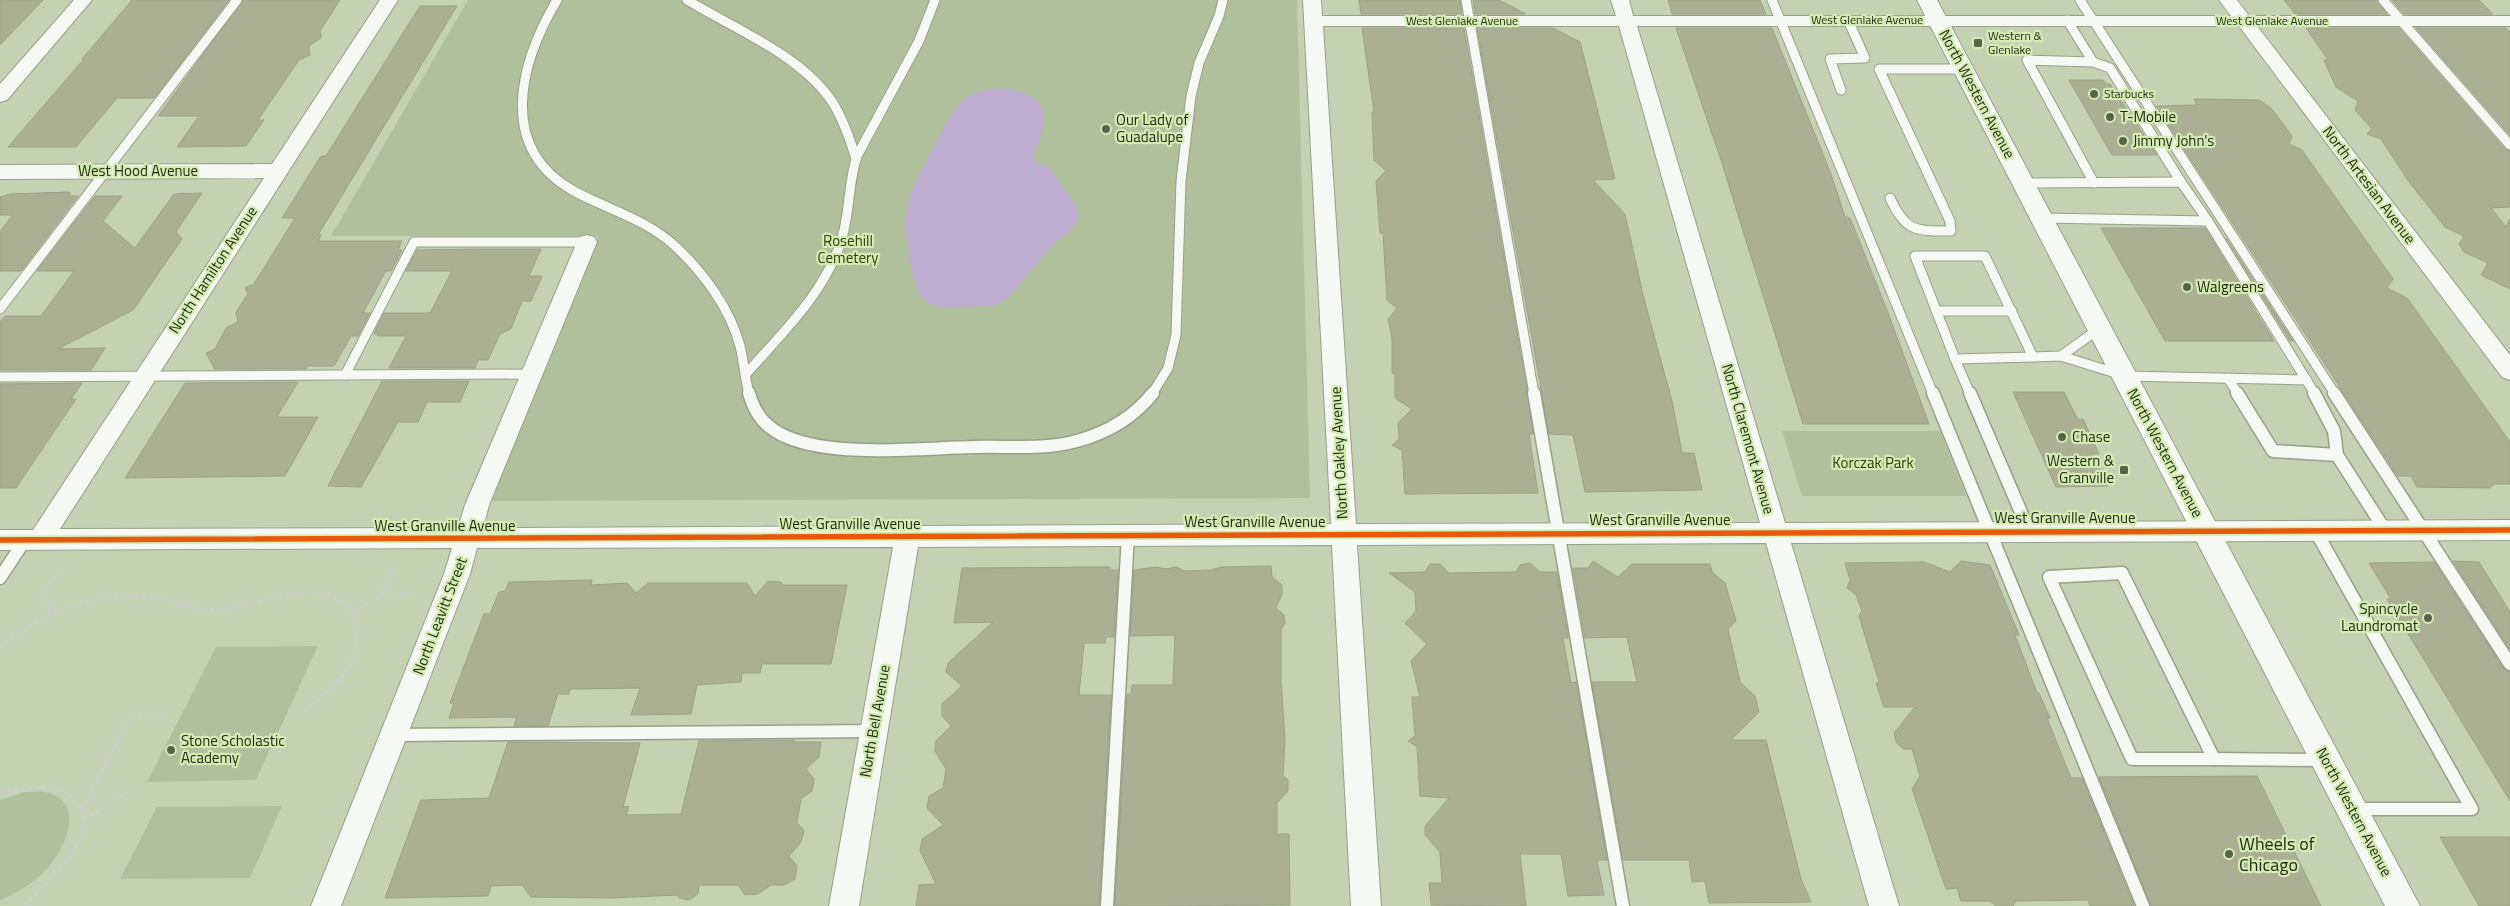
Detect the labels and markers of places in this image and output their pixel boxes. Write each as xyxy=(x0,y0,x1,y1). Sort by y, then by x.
place label: Western & Glenlake xyxy=(1988,26,2043,59)
marker: Western & Glenlake xyxy=(1972,37,1984,49)
place label: Starbucks xyxy=(2104,84,2154,103)
marker: Starbucks xyxy=(2088,88,2100,100)
place label: T-Mobile xyxy=(2120,105,2176,128)
place label: Our Lady of Guadalupe xyxy=(1116,108,1188,148)
marker: T-Mobile xyxy=(2104,111,2116,123)
marker: Our Lady of Guadalupe xyxy=(1100,123,1112,135)
place label: Jimmy John's xyxy=(2133,129,2214,152)
marker: Jimmy John's xyxy=(2117,135,2129,147)
place label: Walgreens xyxy=(2197,275,2264,298)
marker: Walgreens xyxy=(2181,281,2193,293)
place label: Chase xyxy=(2072,425,2110,448)
marker: Chase xyxy=(2056,431,2068,443)
place label: Western & Granville xyxy=(2047,449,2115,489)
marker: Western & Granville xyxy=(2118,464,2130,476)
place label: Spincycle Laundromat xyxy=(2341,597,2419,637)
marker: Spincycle Laundromat xyxy=(2422,612,2434,624)
place label: Stone Scholastic Academy xyxy=(181,729,285,769)
marker: Stone Scholastic Academy xyxy=(165,744,177,756)
place label: Wheels of Chicago xyxy=(2239,830,2315,878)
marker: Wheels of Chicago xyxy=(2223,848,2235,860)

